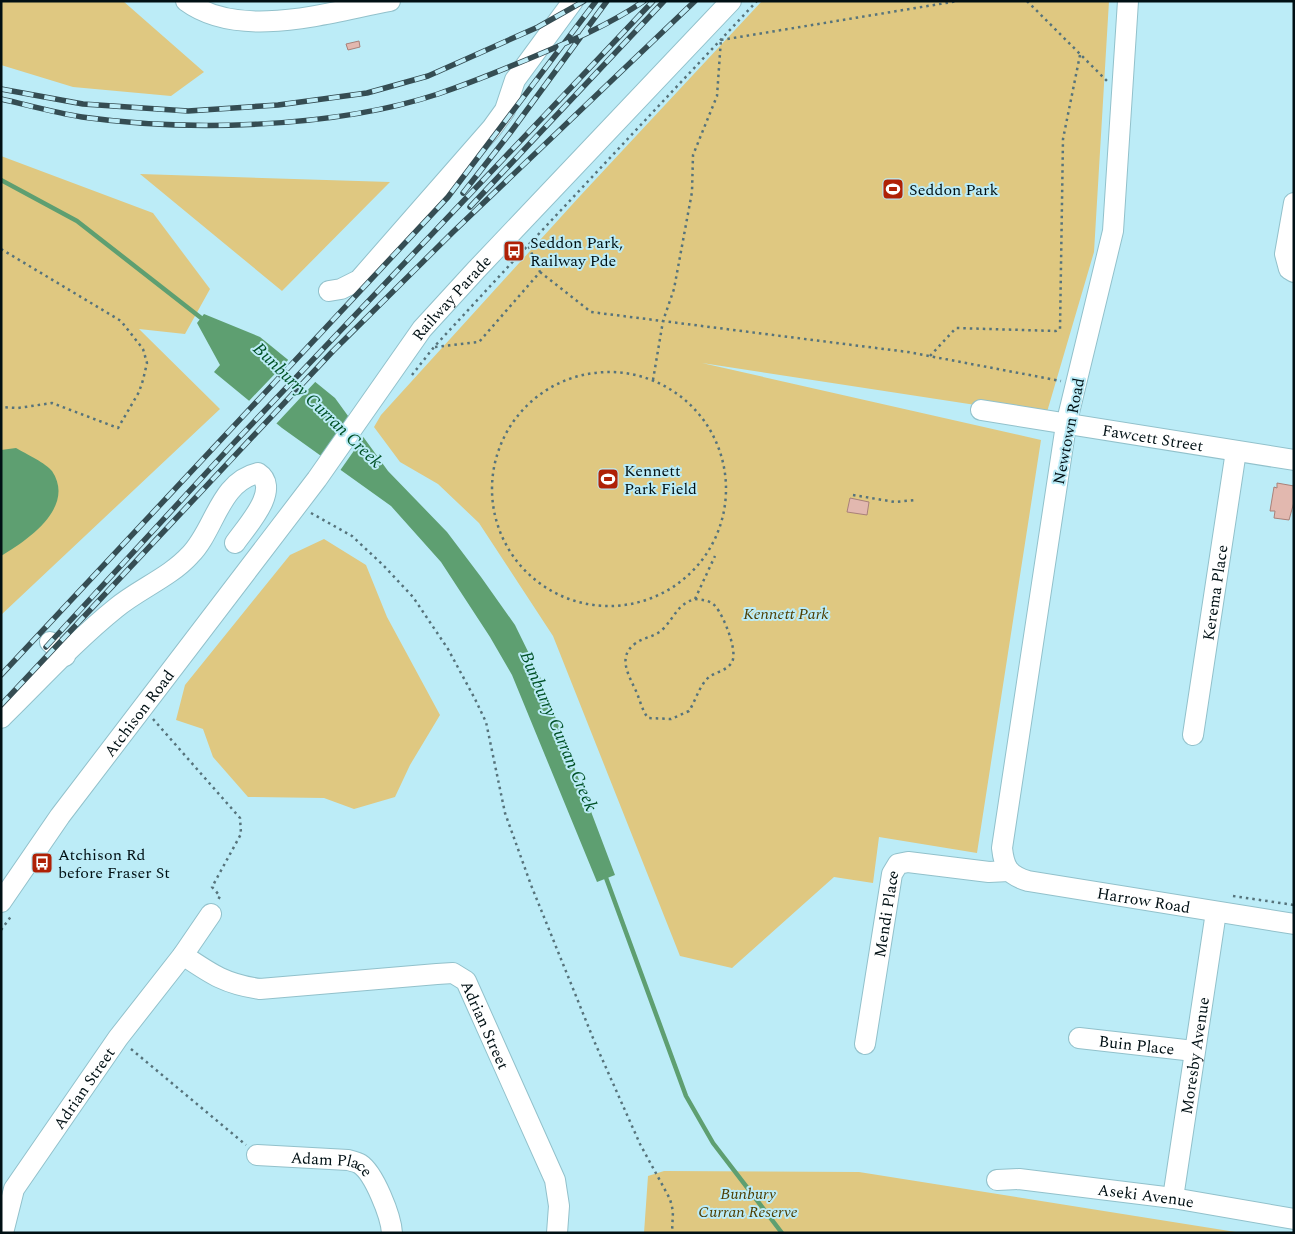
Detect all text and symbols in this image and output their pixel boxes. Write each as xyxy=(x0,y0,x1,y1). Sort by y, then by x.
sports icon: Seddon Park xyxy=(881,177,905,201)
place label: Seddon Park xyxy=(909,178,998,202)
place label: Seddon Park, Railway Pde xyxy=(530,231,623,273)
bus stop icon: Seddon Park, Railway Pde xyxy=(502,239,526,263)
street label: Railway Parade xyxy=(406,250,497,346)
water label: Bunburry Curran Creek xyxy=(247,336,389,475)
street label: Newtown Road xyxy=(1047,376,1091,487)
street label: Fawcett Street xyxy=(1100,419,1205,458)
place label: Kennett Park Field xyxy=(624,459,697,501)
sports icon: Kennett Park Field xyxy=(596,467,620,491)
street label: Kerema Place xyxy=(1196,543,1235,642)
park label: Kennett Park xyxy=(743,602,829,626)
water label: Bunburry Curran Creek xyxy=(513,647,605,816)
street label: Atchison Road xyxy=(98,665,181,762)
place label: Atchison Rd before Fraser St xyxy=(58,843,170,885)
bus stop icon: Atchison Rd before Fraser St xyxy=(30,851,54,875)
street label: Mendi Place xyxy=(868,865,905,959)
street label: Harrow Road xyxy=(1095,881,1192,920)
street label: Adrian Street xyxy=(454,977,515,1074)
street label: Moresby Avenue xyxy=(1175,995,1216,1116)
street label: Buin Place xyxy=(1097,1029,1176,1062)
street label: Adrian Street xyxy=(48,1042,121,1135)
street label: Adam Place xyxy=(290,1146,378,1182)
street label: Aseki Avenue xyxy=(1096,1178,1196,1214)
park label: Bunbury Curran Reserve xyxy=(698,1182,798,1224)

